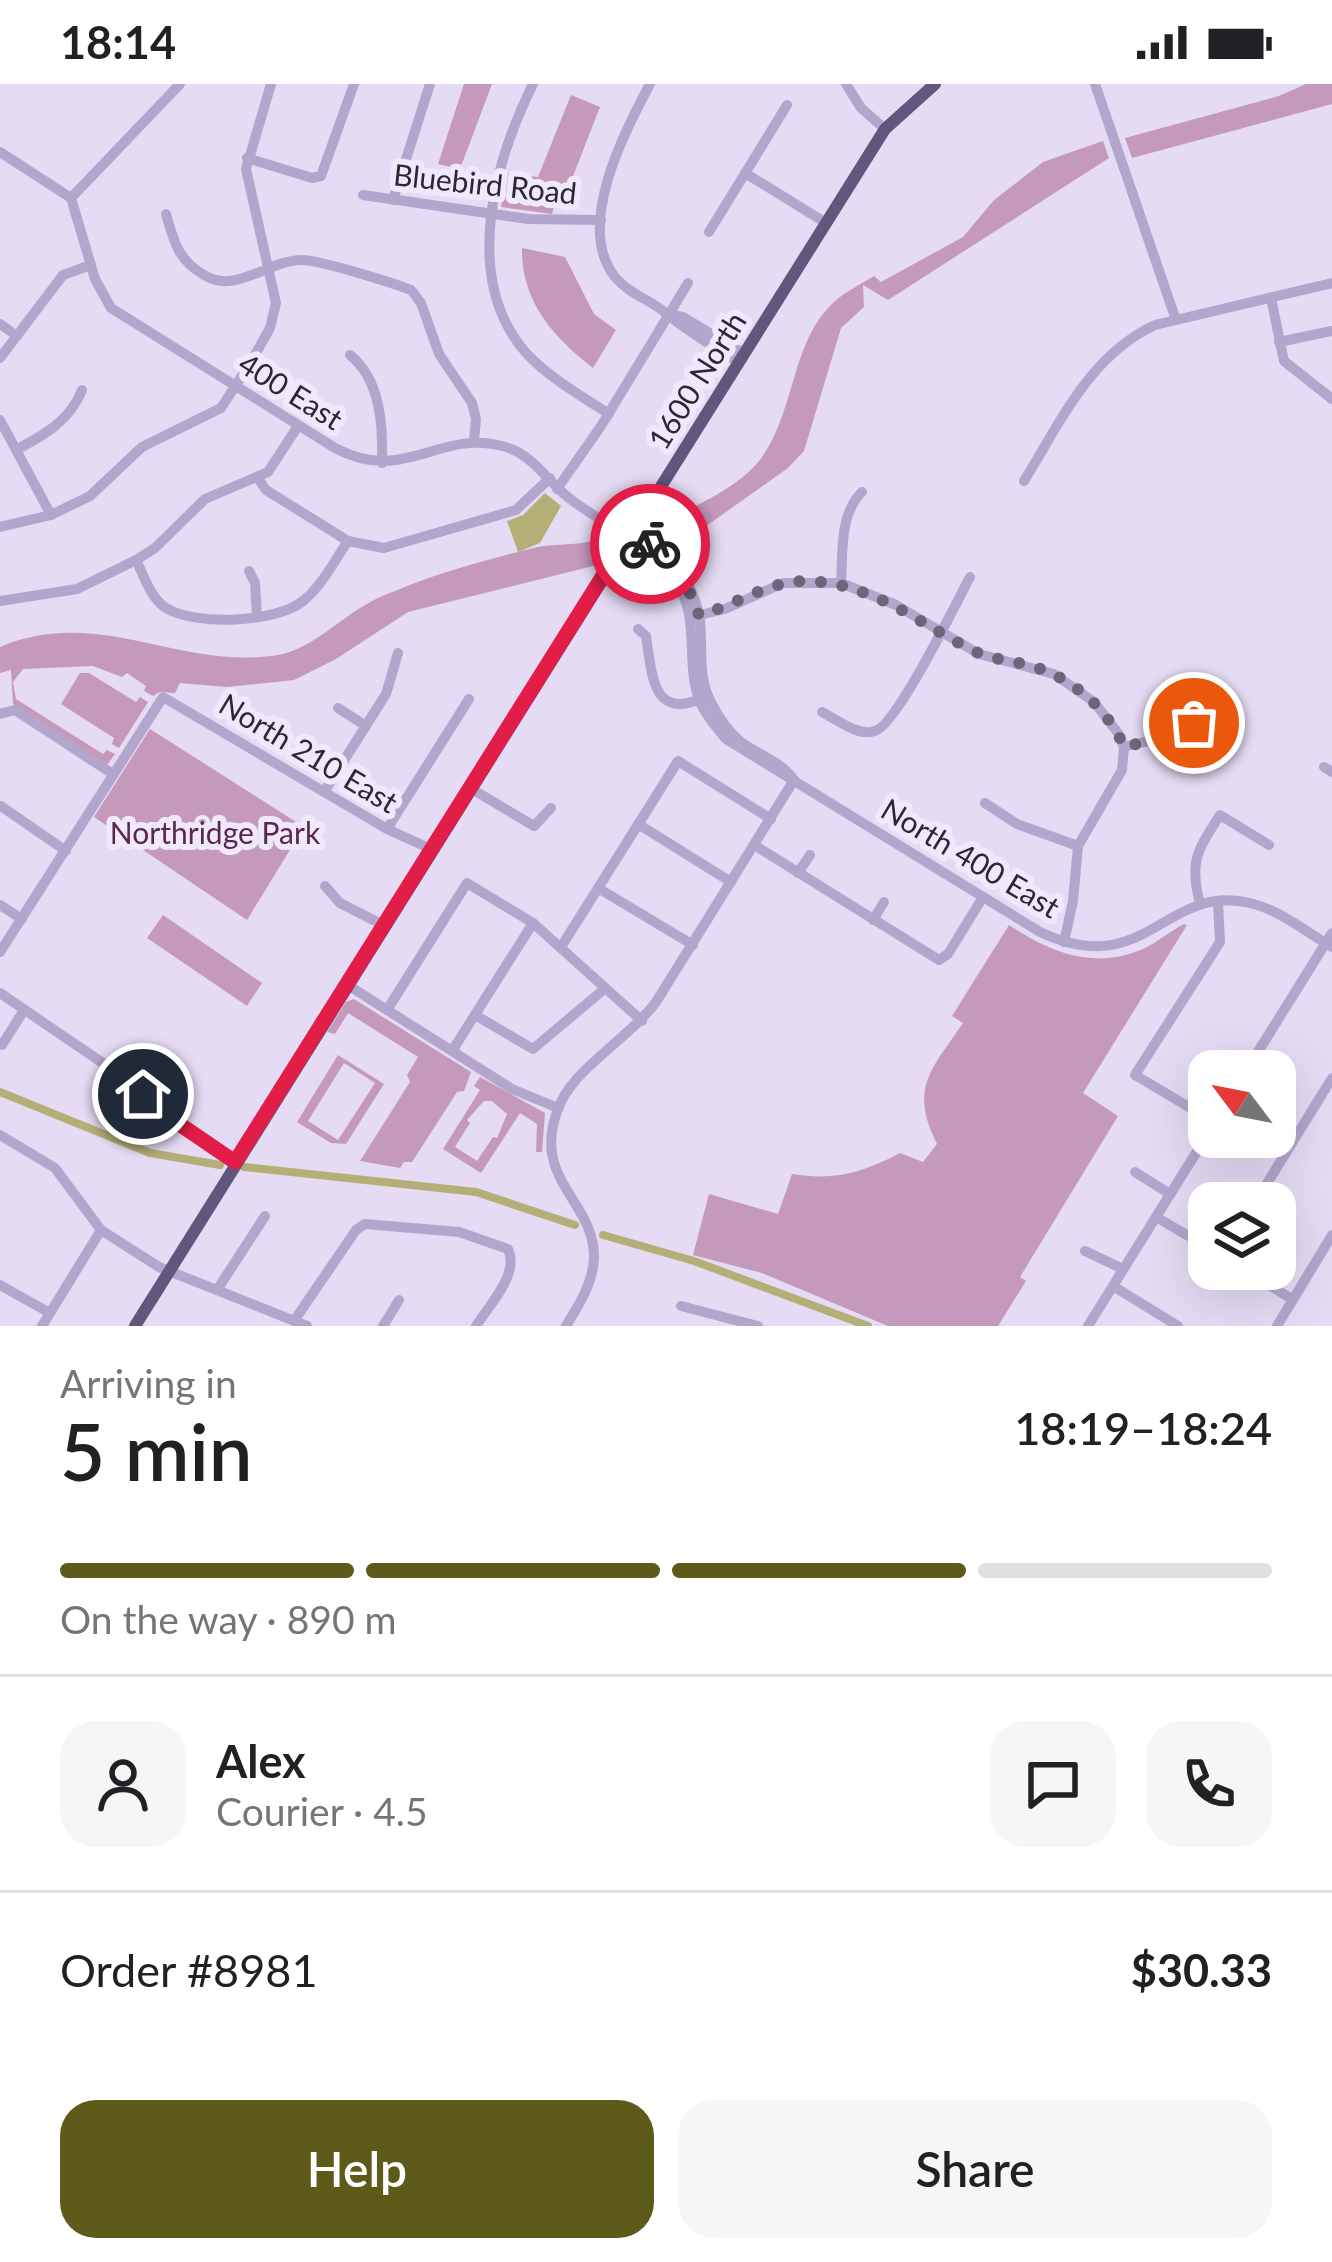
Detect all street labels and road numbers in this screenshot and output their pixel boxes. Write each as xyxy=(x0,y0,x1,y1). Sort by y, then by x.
street label: Bluebird Road xyxy=(392,155,579,211)
street label: 1600 North xyxy=(640,305,753,455)
street label: 400 East xyxy=(232,344,350,436)
street label: North 210 East xyxy=(214,685,405,820)
street label: North 400 East xyxy=(876,790,1067,925)

